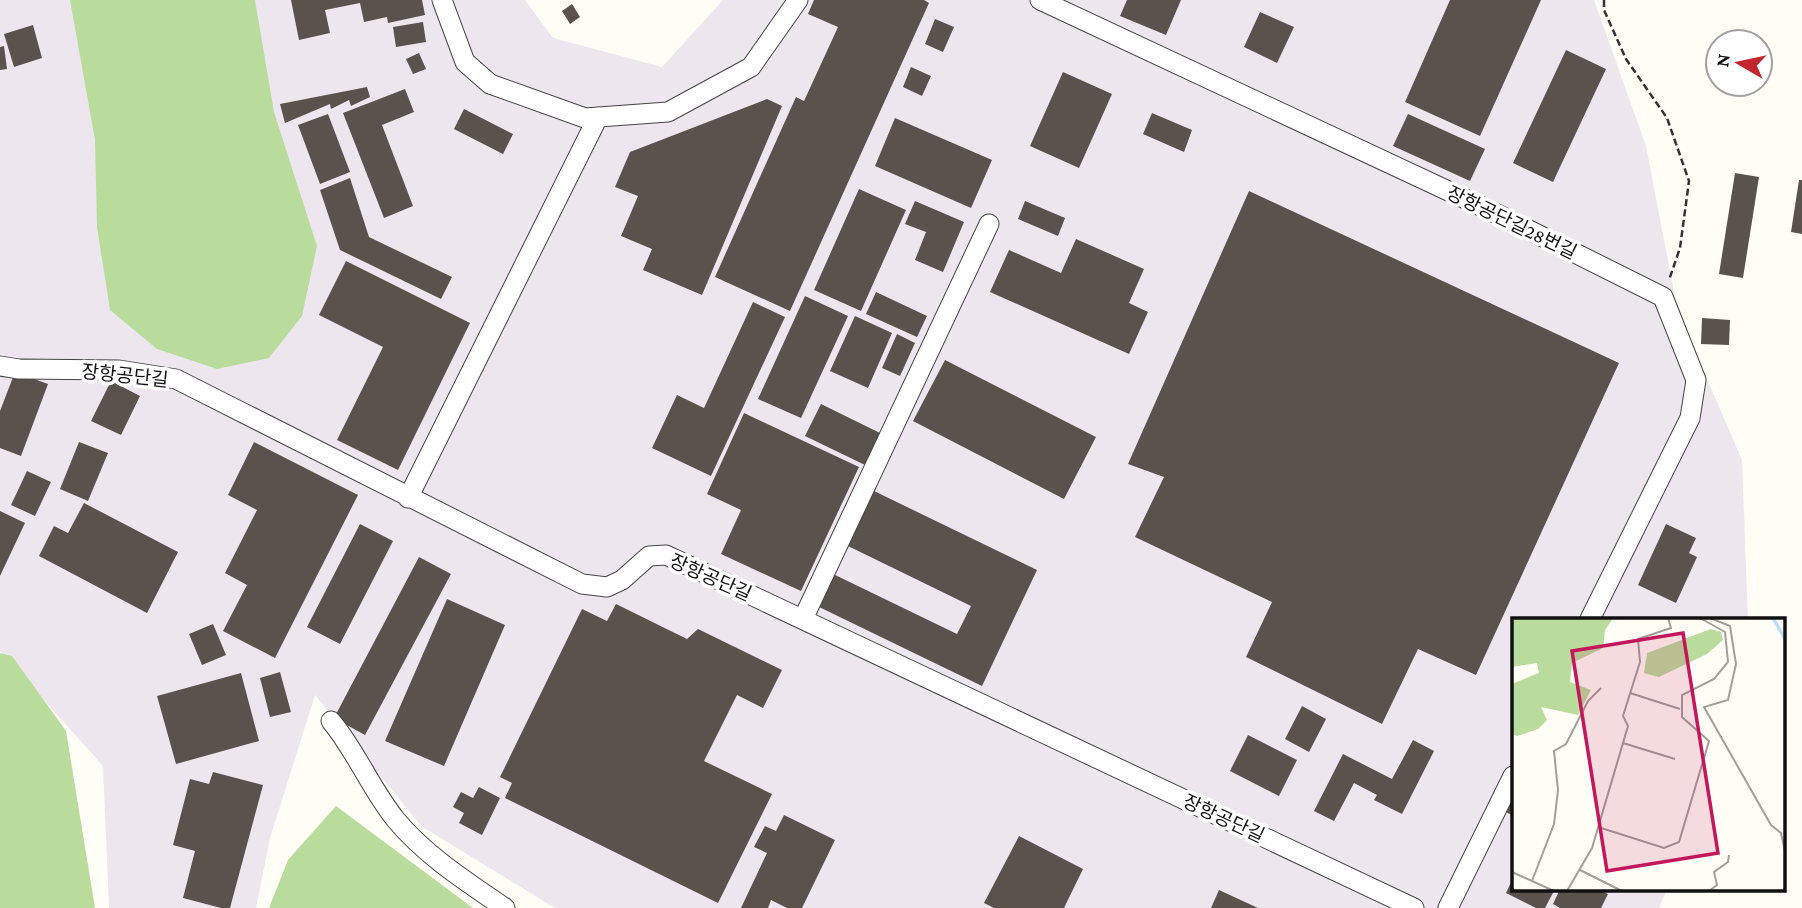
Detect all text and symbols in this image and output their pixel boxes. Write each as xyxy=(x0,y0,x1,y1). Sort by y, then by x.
north arrow xyxy=(1704,28,1774,98)
text: N xyxy=(1711,52,1734,68)
street label: 장항공단길28번길 xyxy=(1444,182,1580,263)
street label: 장항공단길 xyxy=(80,360,170,391)
street label: 장항공단길 xyxy=(667,550,755,605)
inset map xyxy=(1512,618,1784,890)
street label: 장항공단길 xyxy=(1180,790,1268,846)

